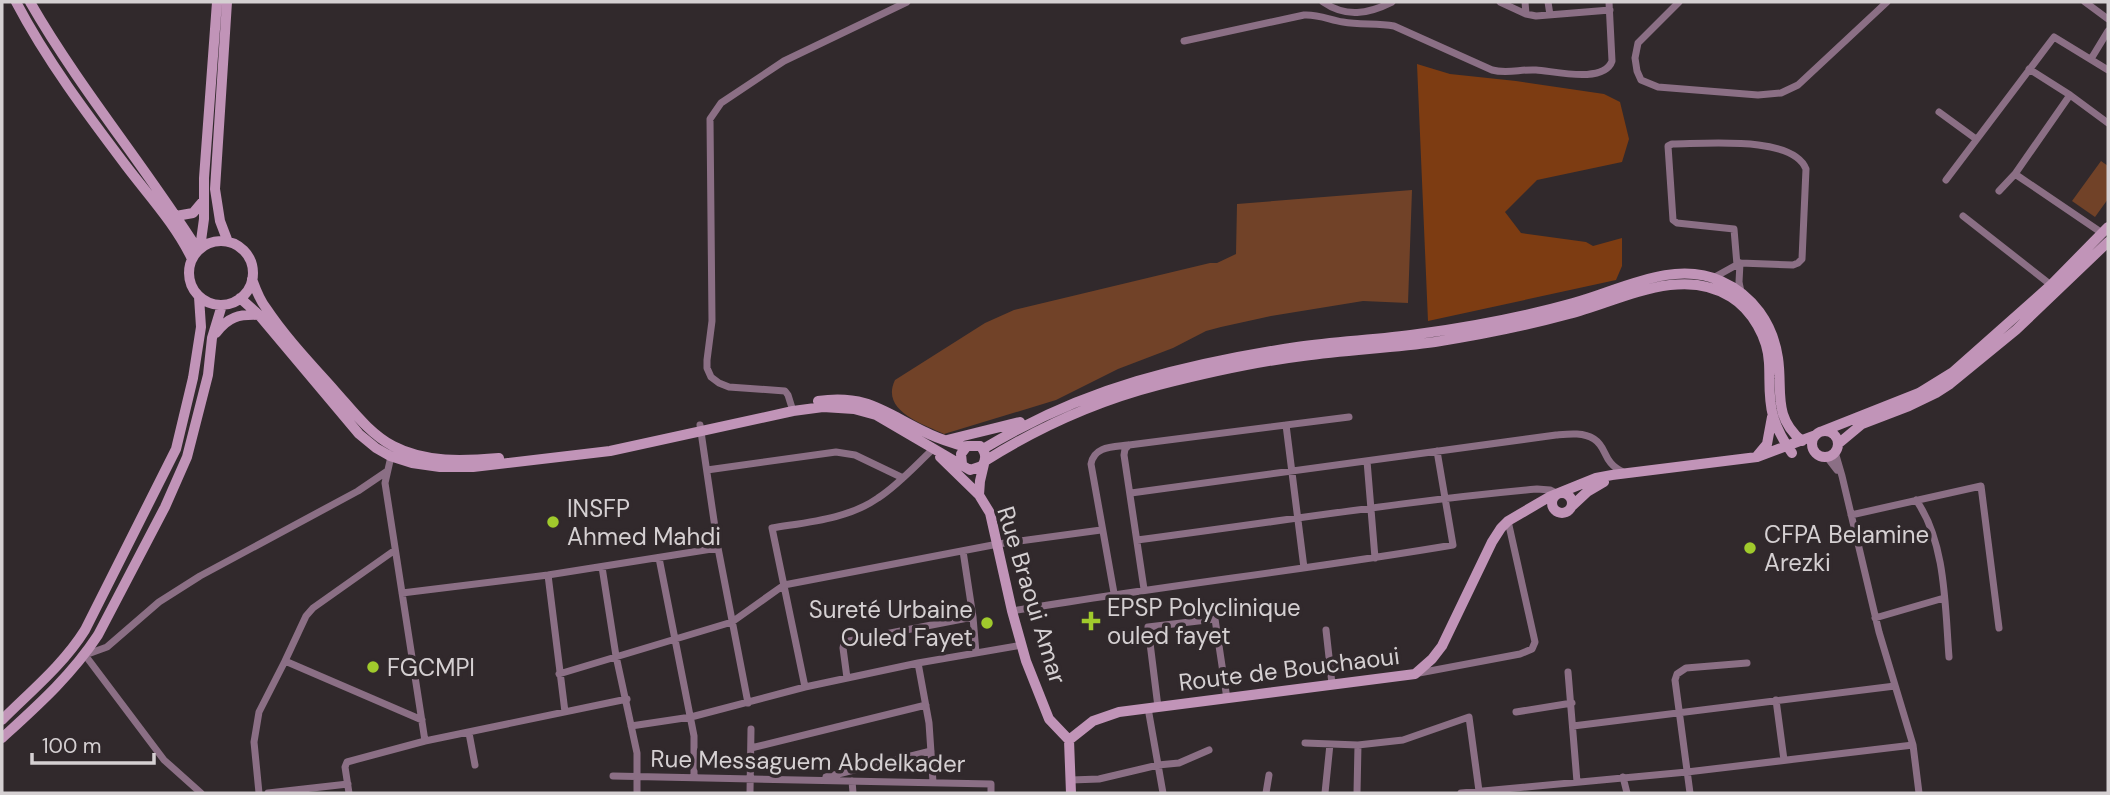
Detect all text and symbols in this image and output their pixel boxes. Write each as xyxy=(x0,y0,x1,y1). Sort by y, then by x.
place label: INSFP Ahmed Mahdi xyxy=(567,493,721,552)
street label: Rue Braoui Amar xyxy=(990,503,1074,688)
marker: INSFP Ahmed Mahdi xyxy=(545,514,561,530)
place label: CFPA Belamine Arezki xyxy=(1764,519,1929,578)
marker: CFPA Belamine Arezki xyxy=(1742,540,1758,556)
place label: EPSP Polyclinique ouled fayet xyxy=(1107,592,1301,651)
place label: Sureté Urbaine Ouled Fayet xyxy=(809,594,973,653)
marker: EPSP Polyclinique ouled fayet xyxy=(1081,611,1101,631)
marker: Sureté Urbaine Ouled Fayet xyxy=(979,615,995,631)
street label: Route de Bouchaoui xyxy=(1177,640,1401,698)
place label: FGCMPI xyxy=(387,652,475,683)
marker: FGCMPI xyxy=(365,659,381,675)
scale bar xyxy=(32,722,154,766)
text: 100 m xyxy=(42,732,102,760)
street label: Rue Messaguem Abdelkader xyxy=(650,743,966,779)

